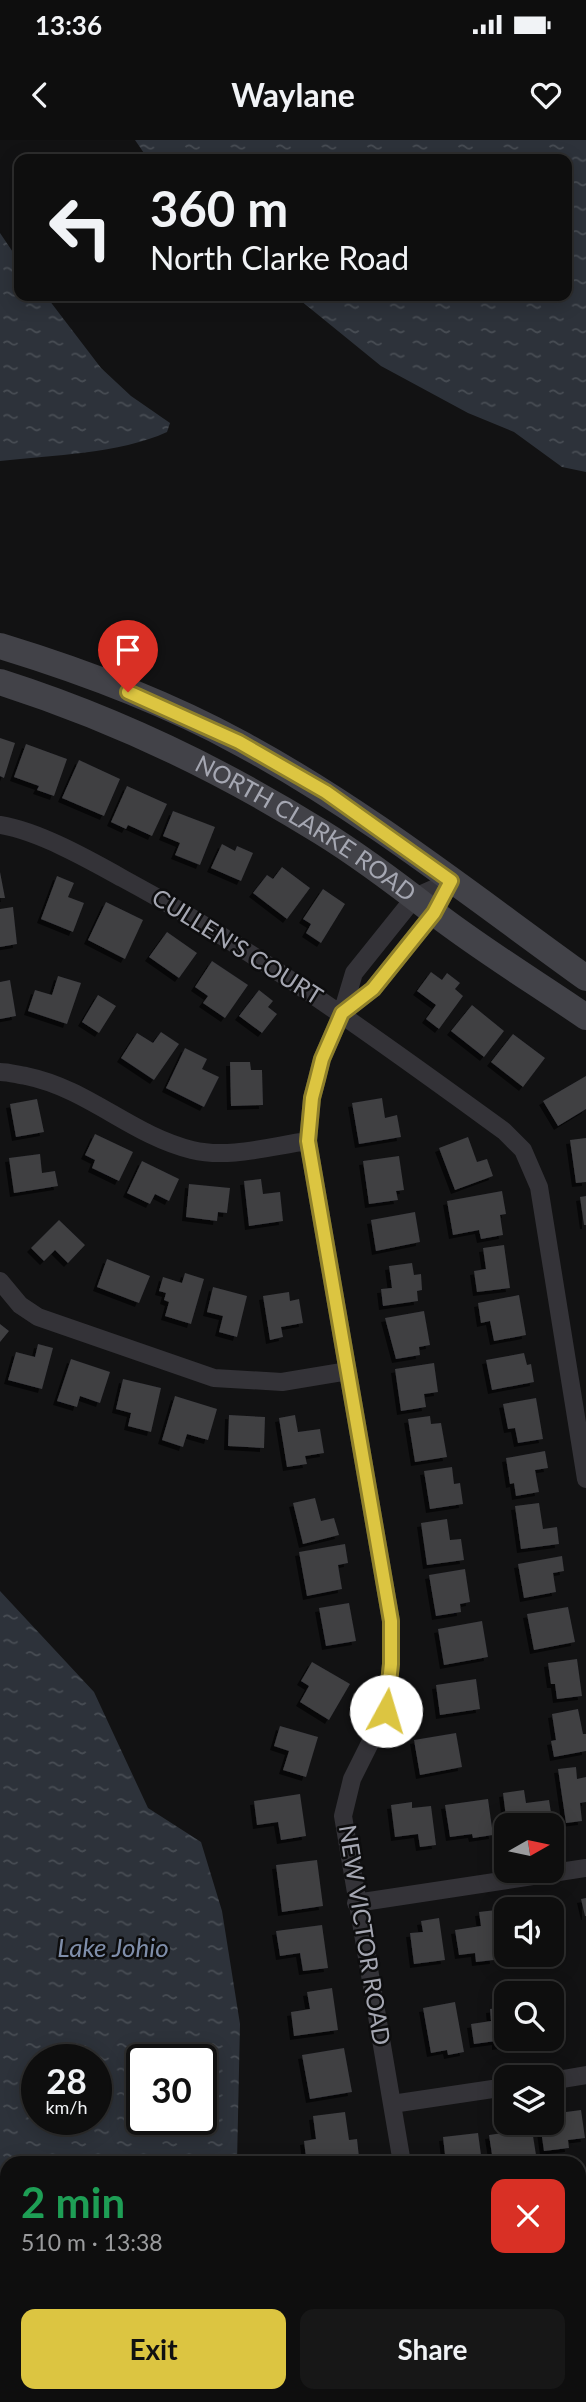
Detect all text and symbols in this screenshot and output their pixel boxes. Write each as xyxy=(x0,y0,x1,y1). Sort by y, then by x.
text: 13:36 xyxy=(35,9,102,41)
text: Waylane xyxy=(231,75,355,114)
icon: back xyxy=(21,76,59,114)
icon: heart xyxy=(527,76,565,114)
text: 360 m xyxy=(150,179,288,237)
icon: left xyxy=(35,182,126,273)
text: North Clarke Road xyxy=(150,238,409,277)
pin xyxy=(98,620,158,692)
icon: arrive xyxy=(109,631,147,669)
street label: NORTH CLARKE ROAD xyxy=(191,748,422,907)
street label: CULLEN'S COURT xyxy=(147,882,329,1010)
position arrow xyxy=(349,1674,423,1748)
north arrow xyxy=(494,1813,564,1883)
map controls xyxy=(494,1813,564,2135)
street label: NEW VICTOR ROAD xyxy=(334,1822,397,2047)
button: sound xyxy=(494,1897,564,1967)
water label: Lake Johio xyxy=(57,1931,169,1963)
button: search xyxy=(494,1981,564,2051)
speed limit sign: 30 xyxy=(126,2044,217,2135)
text: 28 xyxy=(46,2059,87,2101)
button: layers xyxy=(494,2065,564,2135)
text: km/h xyxy=(45,2096,88,2118)
text: 2 min xyxy=(21,2177,125,2227)
button: close xyxy=(491,2179,565,2253)
text: 510 m · 13:38 xyxy=(21,2228,163,2256)
button: Exit xyxy=(21,2309,286,2389)
button: Share xyxy=(300,2309,565,2389)

